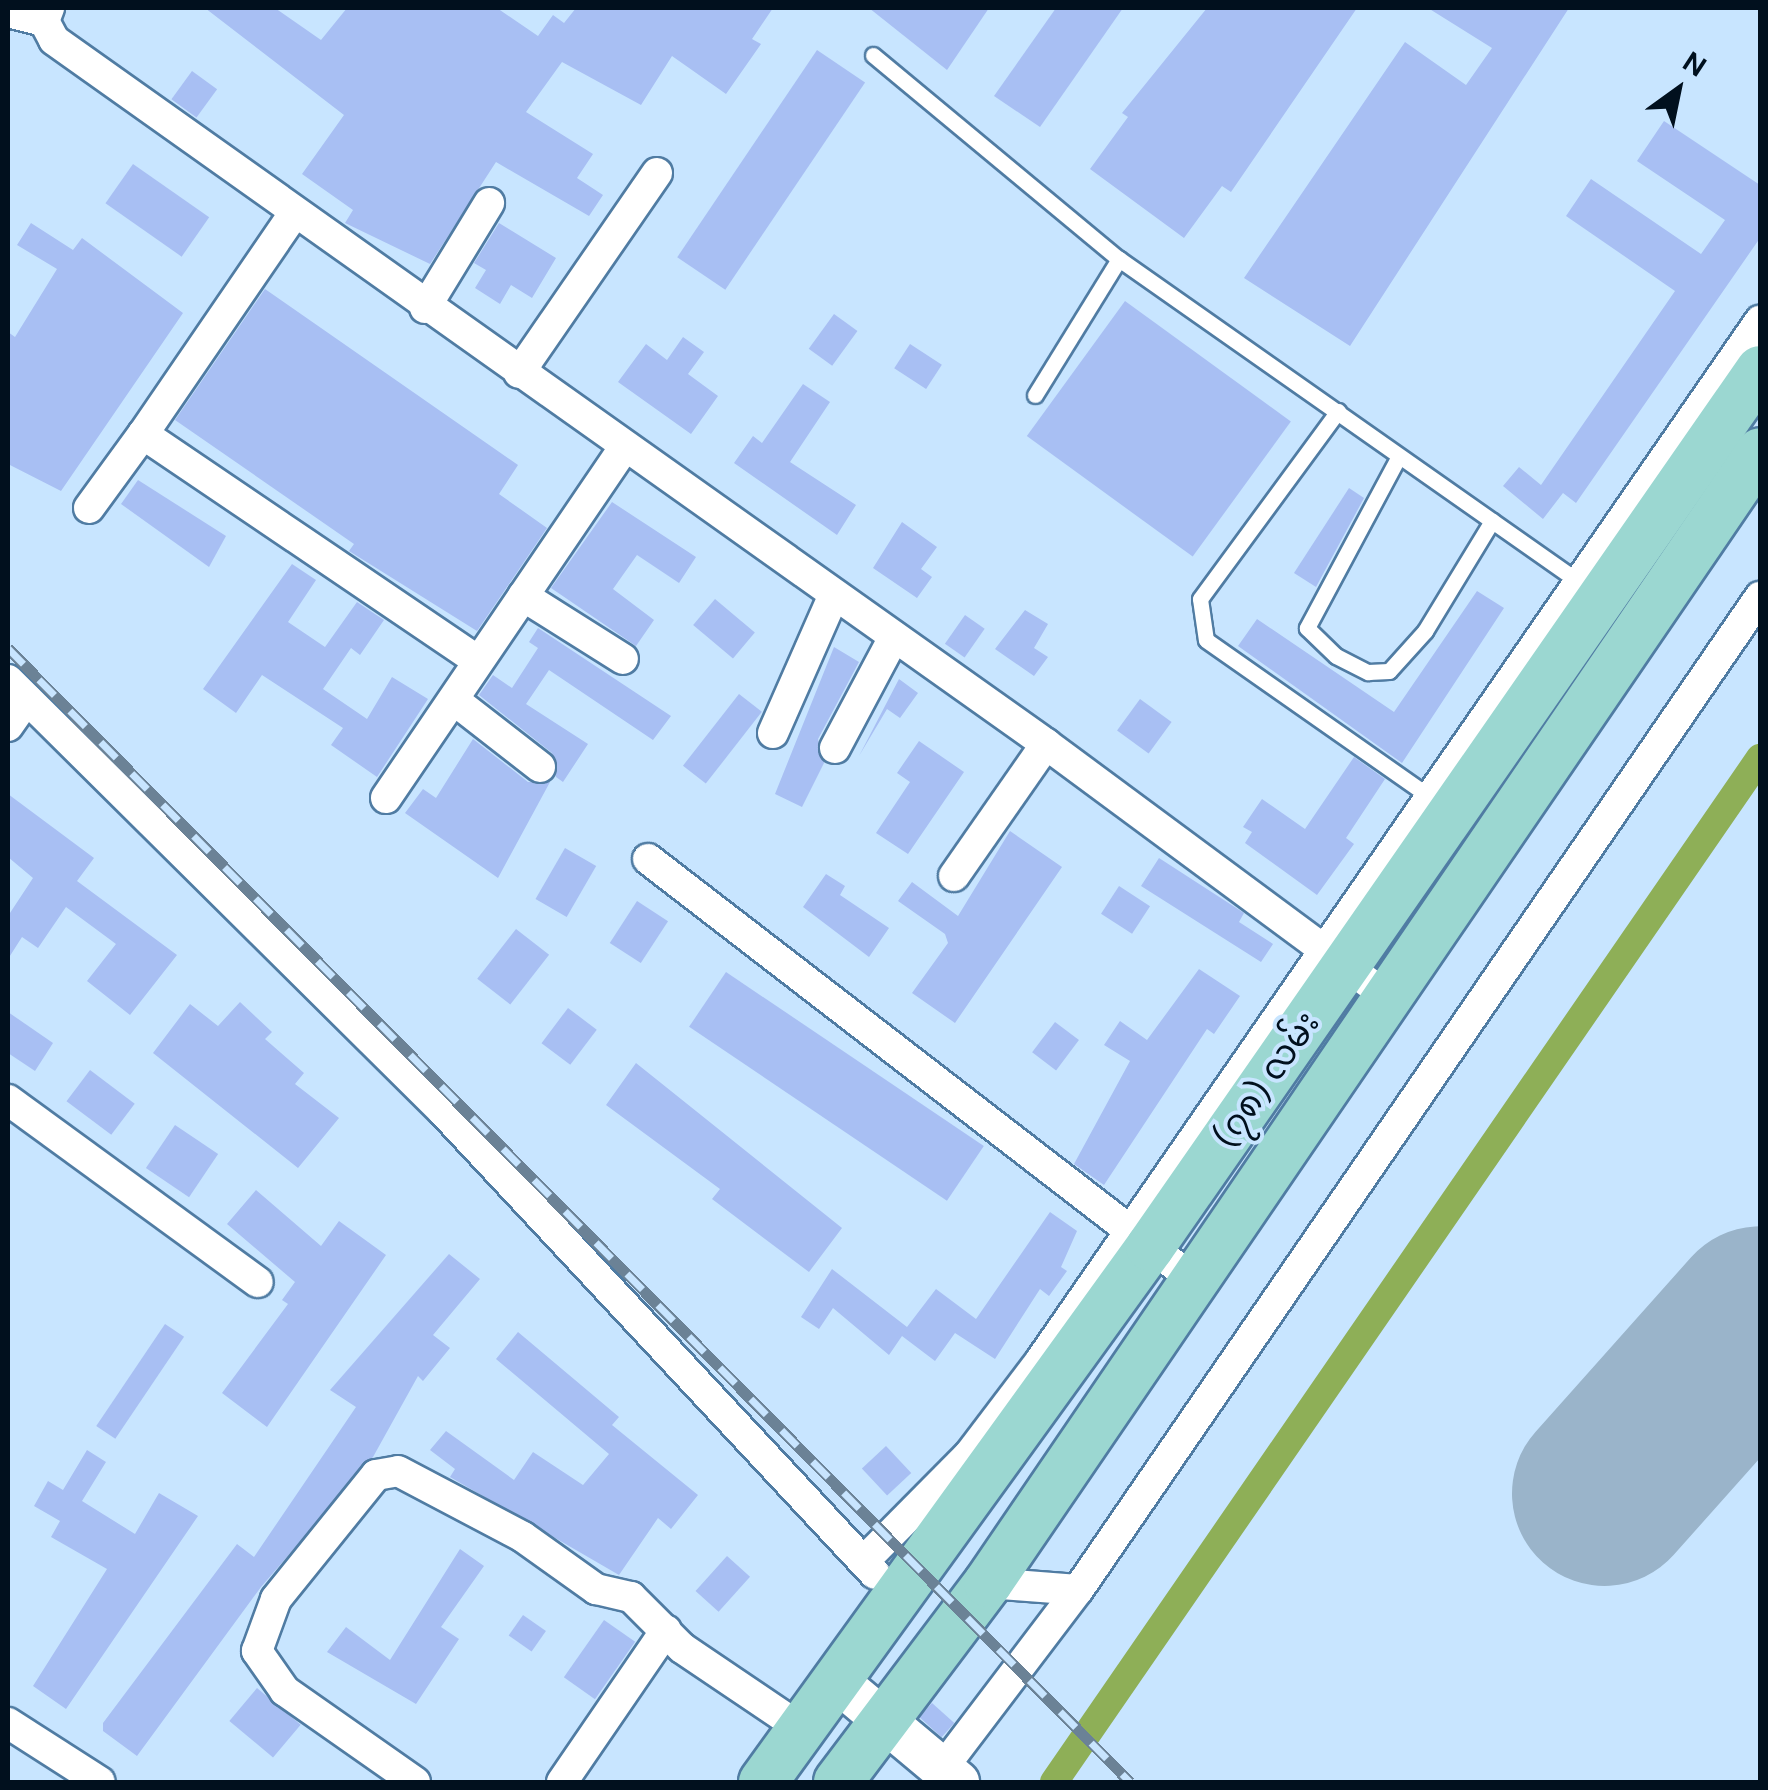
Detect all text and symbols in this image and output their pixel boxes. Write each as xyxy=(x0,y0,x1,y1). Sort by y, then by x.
north arrow xyxy=(1628,40,1728,140)
text: N xyxy=(1676,43,1713,85)
street label: (၇၈) လမ်း xyxy=(1204,1003,1328,1155)

